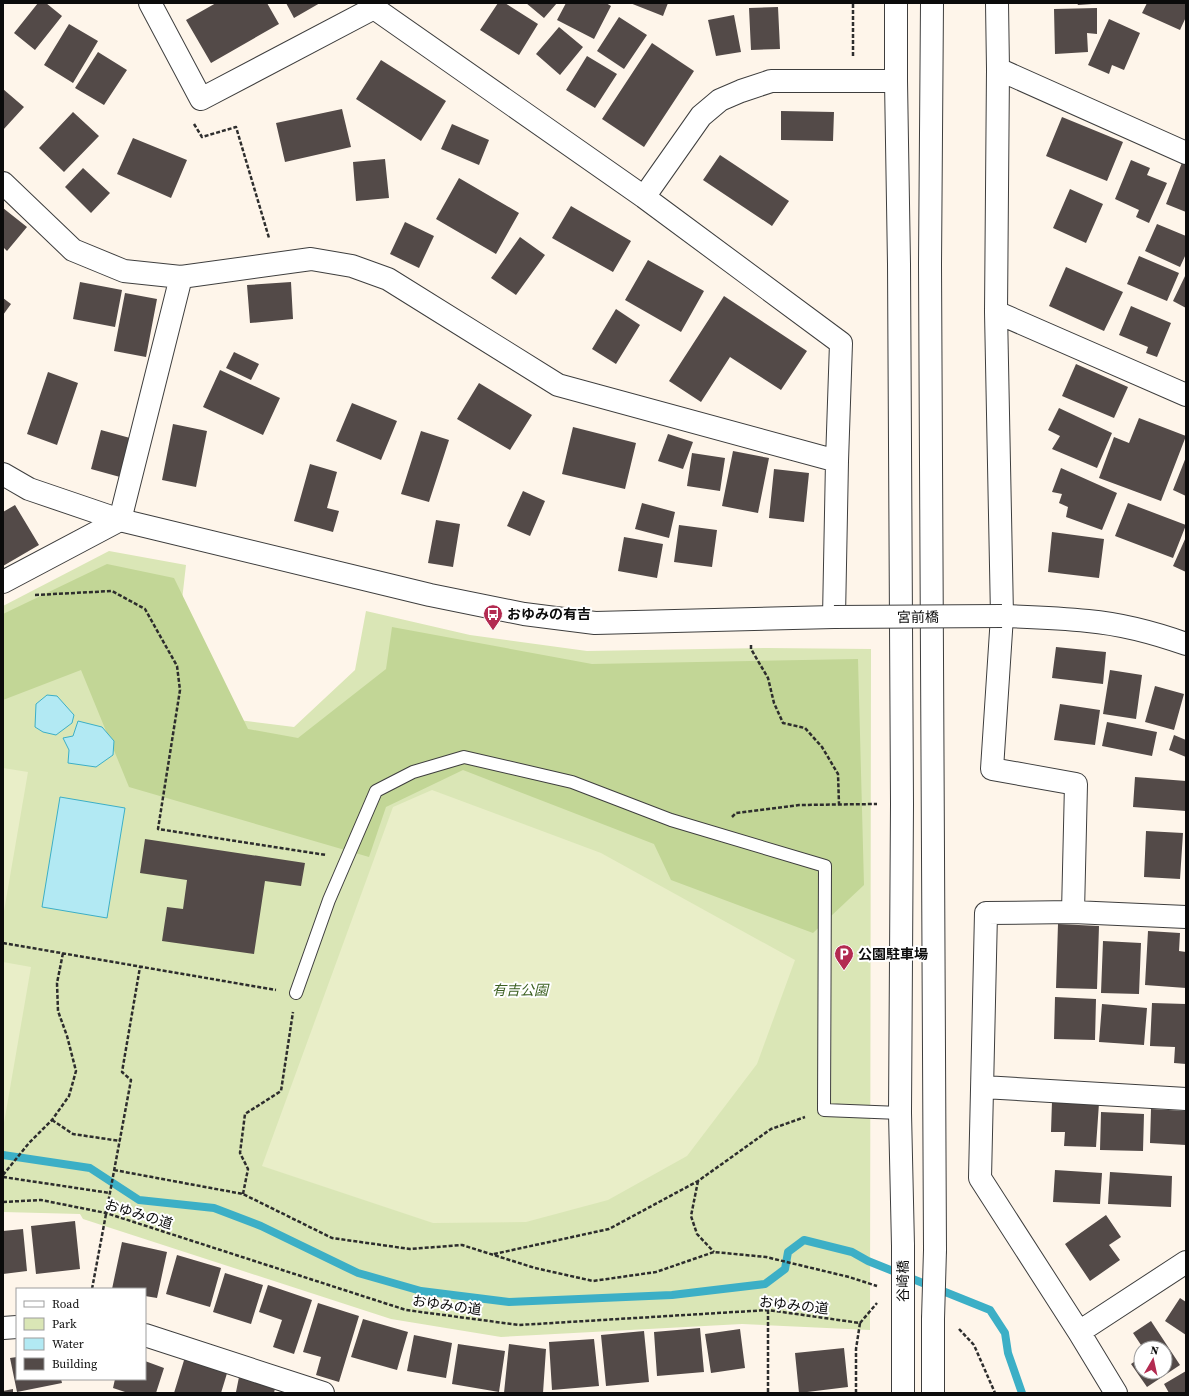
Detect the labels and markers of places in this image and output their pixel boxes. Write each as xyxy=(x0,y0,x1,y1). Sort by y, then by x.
bus stop icon: おゆみの有吉 xyxy=(482,603,504,631)
place label: おゆみの有吉 xyxy=(507,604,591,624)
parking icon: 公園駐車場 xyxy=(833,943,855,971)
place label: 公園駐車場 xyxy=(858,944,928,964)

